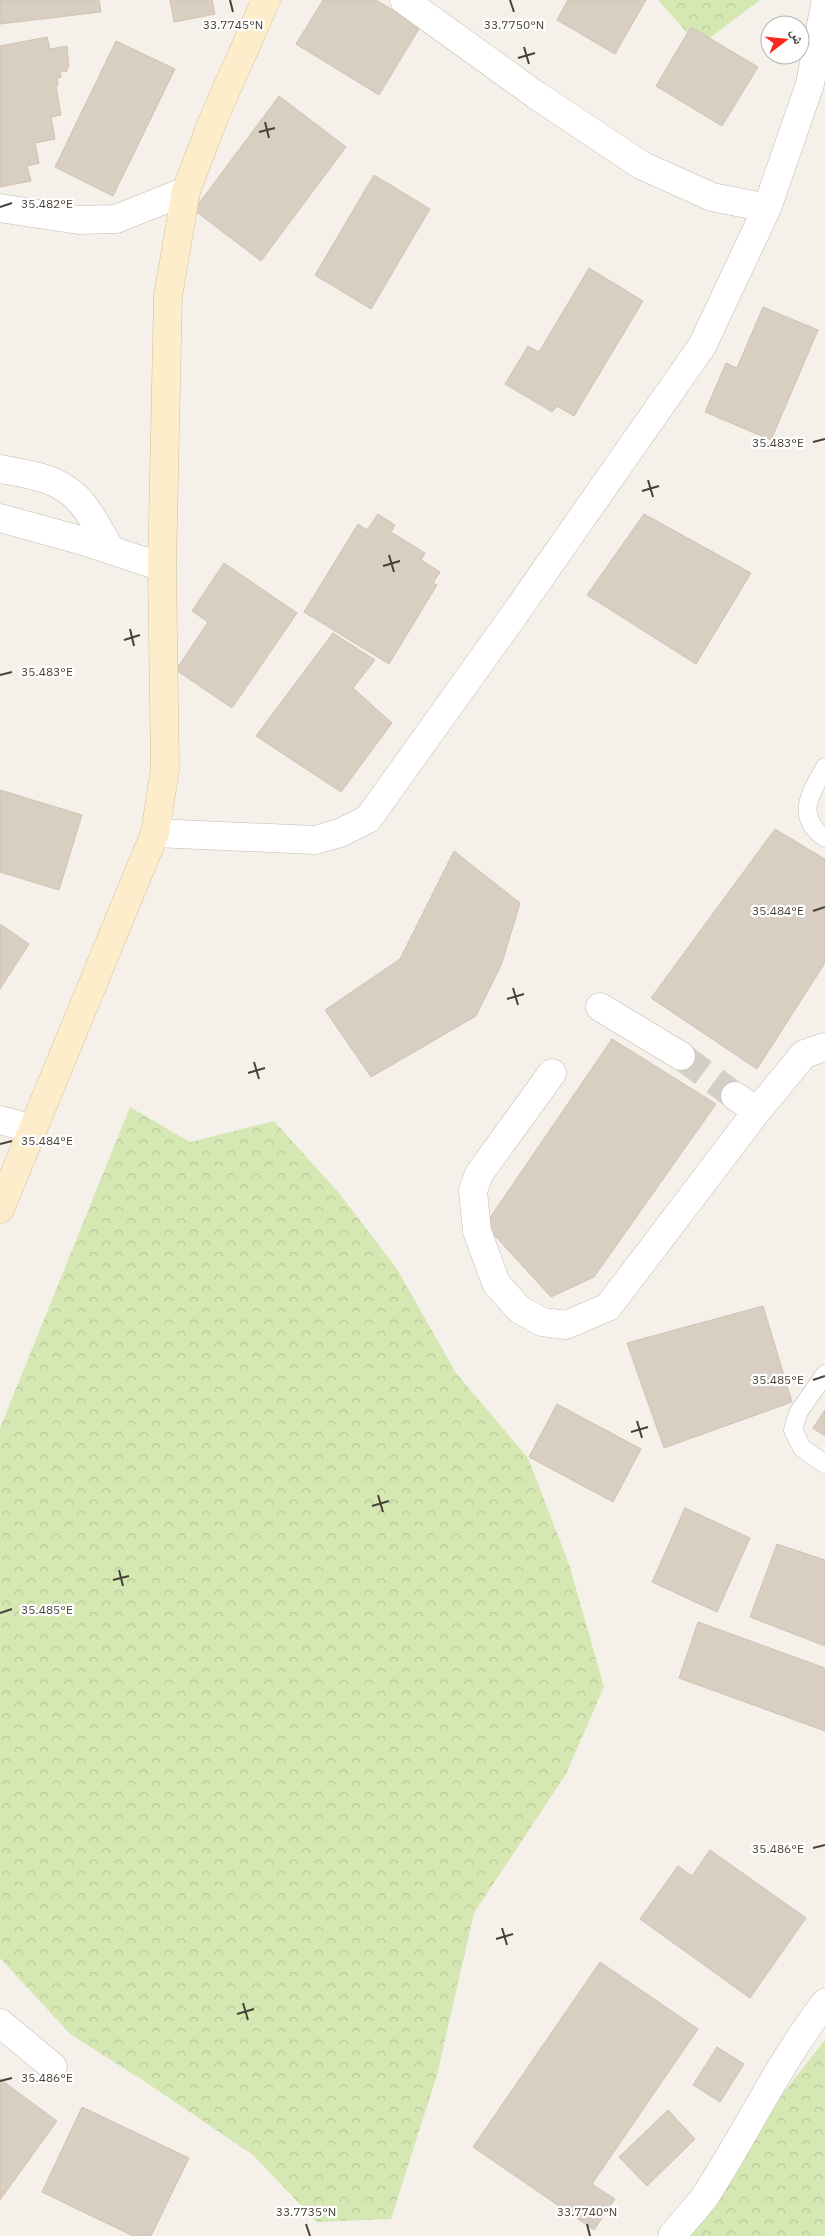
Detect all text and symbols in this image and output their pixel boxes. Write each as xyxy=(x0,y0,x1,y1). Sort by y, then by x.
north arrow xyxy=(760,15,810,65)
text: 33.7745°N xyxy=(203,17,263,32)
text: 33.7750°N xyxy=(484,17,544,32)
text: ش xyxy=(787,27,808,46)
text: 35.482°E xyxy=(21,196,73,211)
text: 35.483°E xyxy=(752,435,804,450)
text: 35.483°E xyxy=(21,664,73,679)
text: 35.484°E xyxy=(752,903,804,918)
text: 35.484°E xyxy=(21,1133,73,1148)
text: 35.485°E xyxy=(752,1372,804,1387)
text: 35.485°E xyxy=(21,1602,73,1617)
text: 35.486°E xyxy=(752,1841,804,1856)
text: 35.486°E xyxy=(21,2070,73,2085)
text: 33.7735°N xyxy=(276,2204,336,2219)
text: 33.7740°N xyxy=(557,2204,617,2219)

